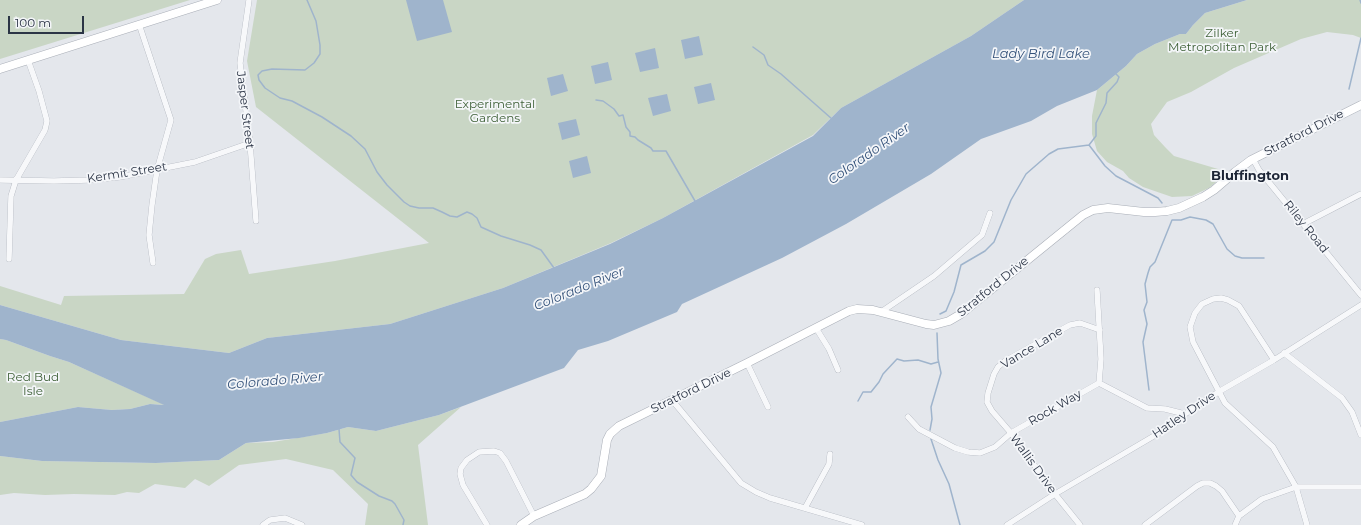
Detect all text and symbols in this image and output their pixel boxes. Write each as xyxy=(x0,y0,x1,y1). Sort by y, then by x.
scale bar xyxy=(10,8,86,34)
text: 100 m xyxy=(15,15,51,30)
park label: Zilker Metropolitan Park xyxy=(1168,26,1276,54)
water label: Lady Bird Lake xyxy=(992,46,1090,62)
street label: Jasper Street xyxy=(233,70,257,150)
park label: Experimental Gardens xyxy=(455,97,535,125)
street label: Stratford Drive xyxy=(1262,107,1346,159)
water label: Colorado River xyxy=(825,120,913,188)
street label: Kermit Street xyxy=(86,160,168,186)
district label: Bluffington xyxy=(1211,168,1289,184)
street label: Riley Road xyxy=(1280,198,1332,256)
street label: Stratford Drive xyxy=(955,254,1031,320)
water label: Colorado River xyxy=(532,264,626,314)
street label: Vance Lane xyxy=(999,324,1065,372)
street label: Stratford Drive xyxy=(649,365,733,417)
water label: Colorado River xyxy=(227,369,323,393)
park label: Red Bud Isle xyxy=(7,370,59,398)
street label: Rock Way xyxy=(1026,387,1084,429)
street label: Hatley Drive xyxy=(1150,389,1218,441)
street label: Wallis Drive xyxy=(1007,432,1059,496)

